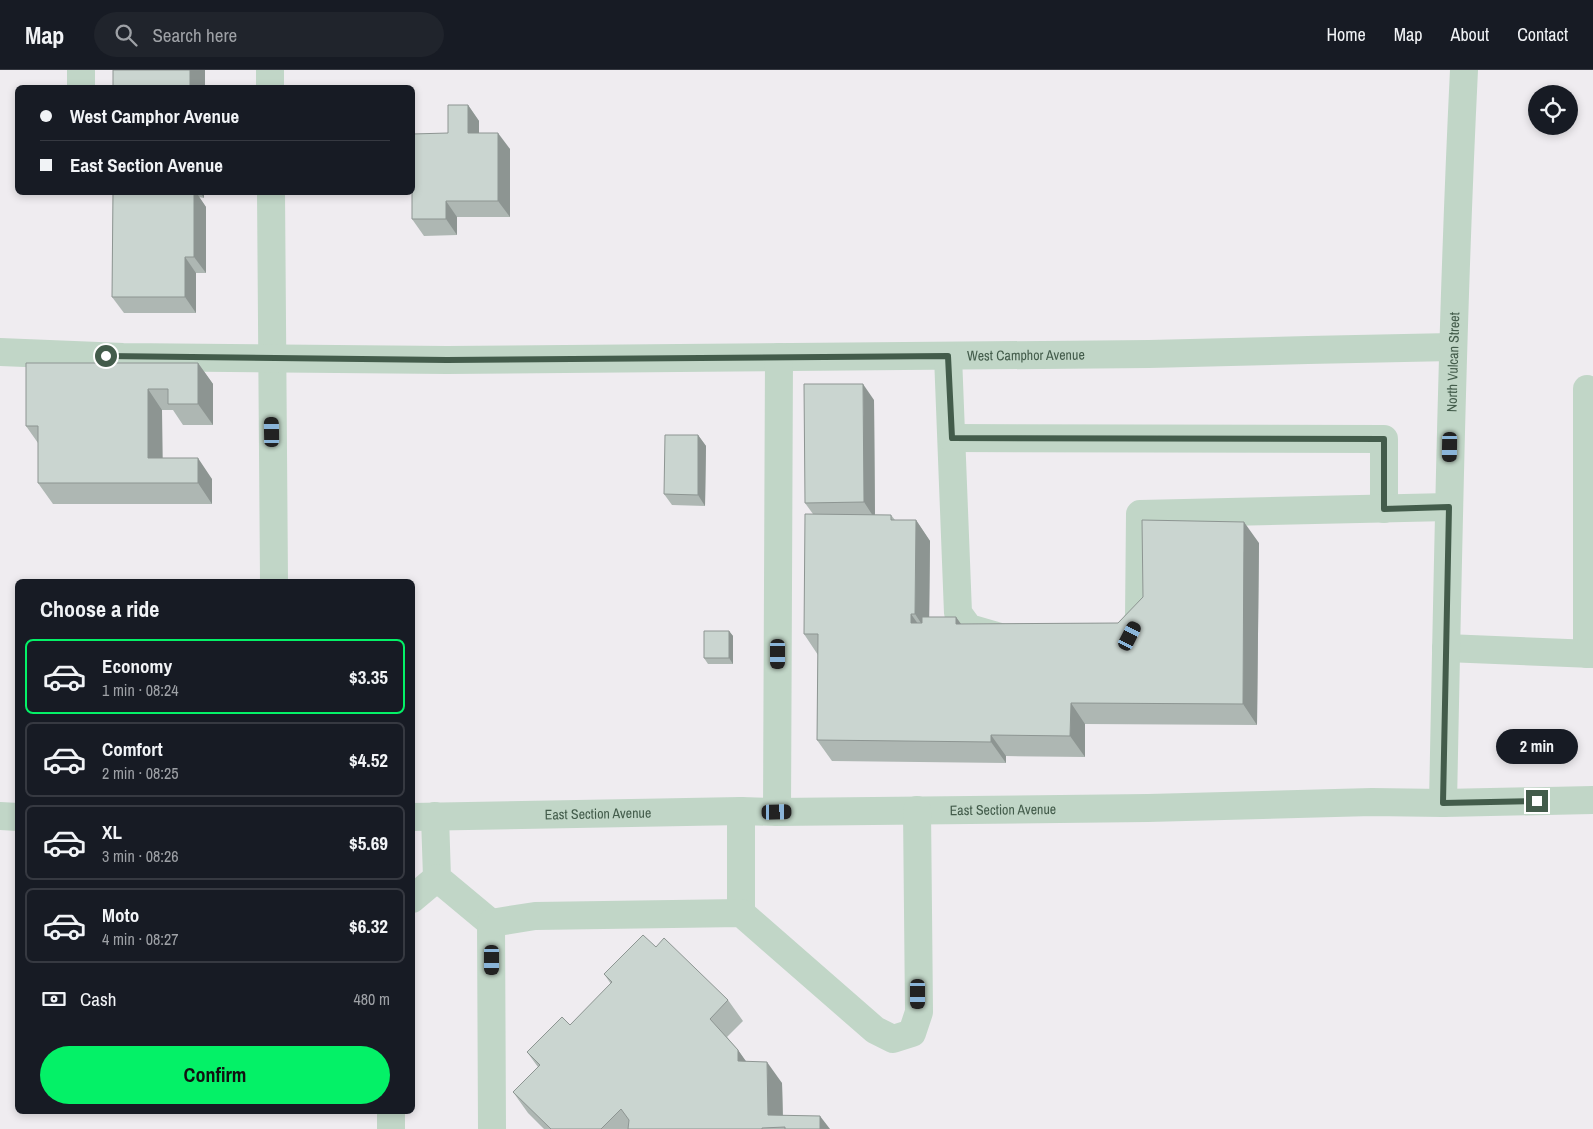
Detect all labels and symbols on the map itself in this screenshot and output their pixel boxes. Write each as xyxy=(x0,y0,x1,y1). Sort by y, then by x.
street label: North Vulcan Street xyxy=(1443,312,1463,412)
route start xyxy=(95,345,117,367)
street label: West Camphor Avenue xyxy=(967,346,1085,365)
car xyxy=(264,417,279,447)
car xyxy=(1442,432,1457,462)
car xyxy=(1116,619,1143,653)
car xyxy=(770,639,785,669)
callout: 2 min xyxy=(1496,728,1578,764)
route end xyxy=(1526,790,1548,812)
street label: East Section Avenue xyxy=(950,800,1056,819)
street label: East Section Avenue xyxy=(545,804,651,824)
car xyxy=(761,804,792,820)
car xyxy=(484,945,499,975)
car xyxy=(910,979,925,1009)

